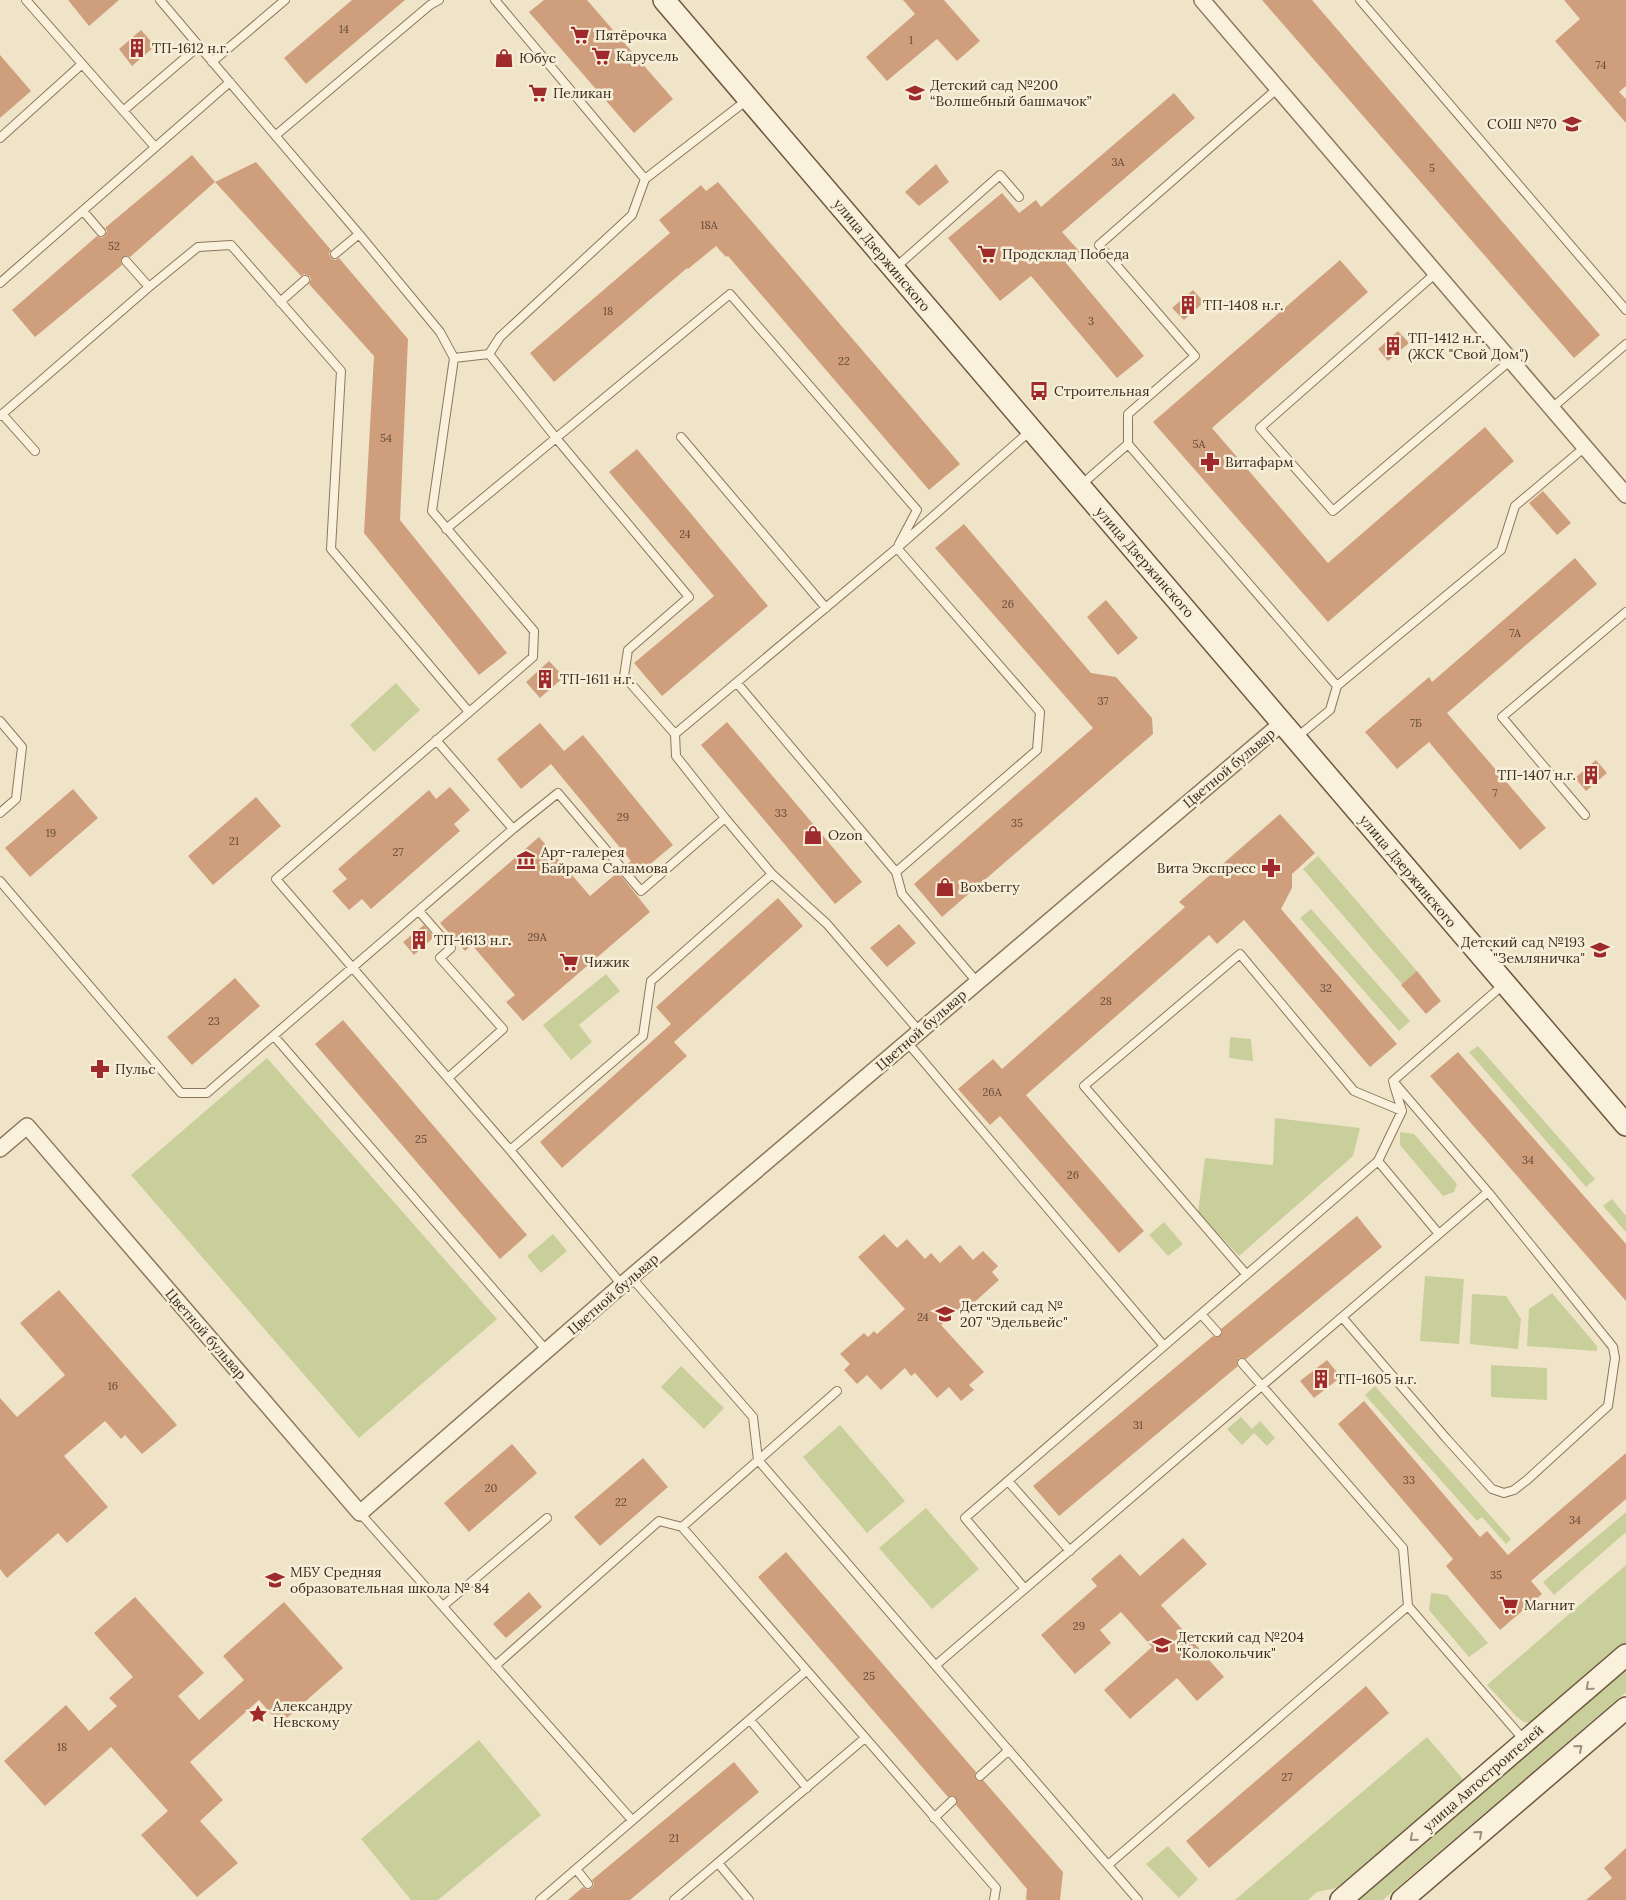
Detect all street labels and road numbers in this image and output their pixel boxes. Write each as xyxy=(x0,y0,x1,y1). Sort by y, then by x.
street label: улица Дзержинского xyxy=(830,195,934,315)
street label: улица Дзержинского xyxy=(1092,503,1198,621)
street label: Цветной бульвар xyxy=(1179,724,1279,812)
street label: улица Дзержинского xyxy=(1356,811,1460,931)
street label: Цветной бульвар xyxy=(872,986,970,1074)
street label: Цветной бульвар xyxy=(564,1250,662,1338)
street label: Цветной бульвар xyxy=(162,1285,250,1383)
street label: улица Автостроителей xyxy=(1419,1721,1547,1835)

